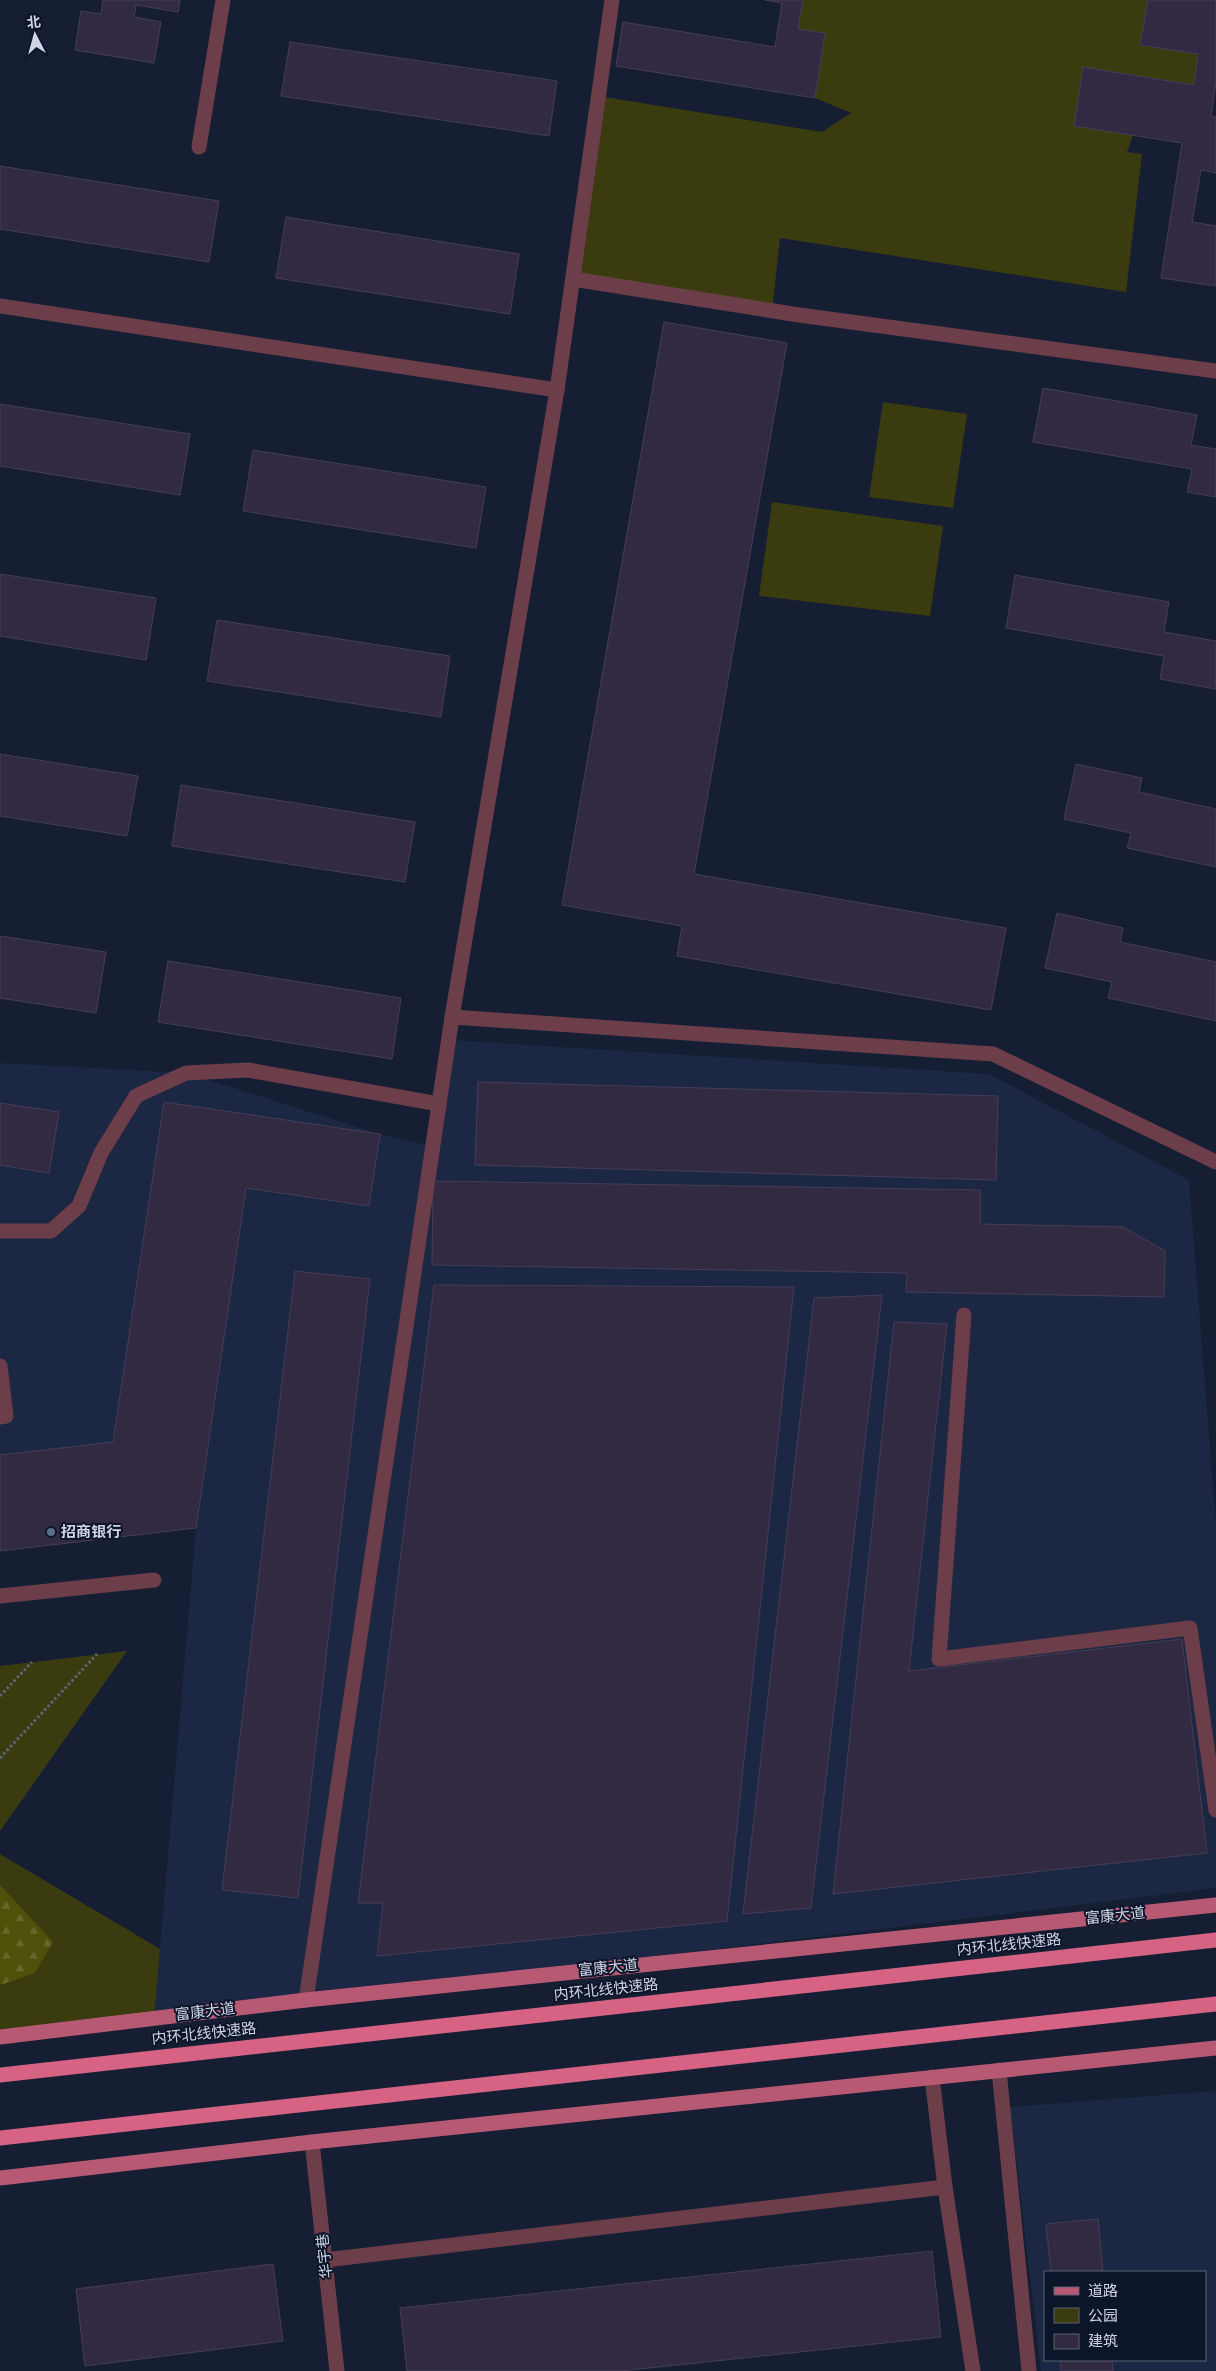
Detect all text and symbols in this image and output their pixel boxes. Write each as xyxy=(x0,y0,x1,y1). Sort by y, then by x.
north arrow xyxy=(10,10,60,60)
text: 北 xyxy=(26,12,42,34)
place label: 招商银行 xyxy=(61,1522,121,1543)
marker: 招商银行 xyxy=(45,1526,57,1538)
street label: 富康大道 xyxy=(1084,1902,1146,1930)
street label: 内环北线快速路 xyxy=(956,1929,1062,1961)
street label: 富康大道 xyxy=(577,1954,639,1982)
street label: 内环北线快速路 xyxy=(553,1974,659,2006)
street label: 富康大道 xyxy=(174,1998,236,2026)
street label: 内环北线快速路 xyxy=(151,2018,257,2050)
street label: 华宇巷 xyxy=(312,2233,338,2279)
legend xyxy=(1044,2271,1206,2361)
text: 道路 xyxy=(1088,2281,1118,2302)
text: 公园 xyxy=(1088,2306,1118,2327)
text: 建筑 xyxy=(1088,2331,1118,2352)

